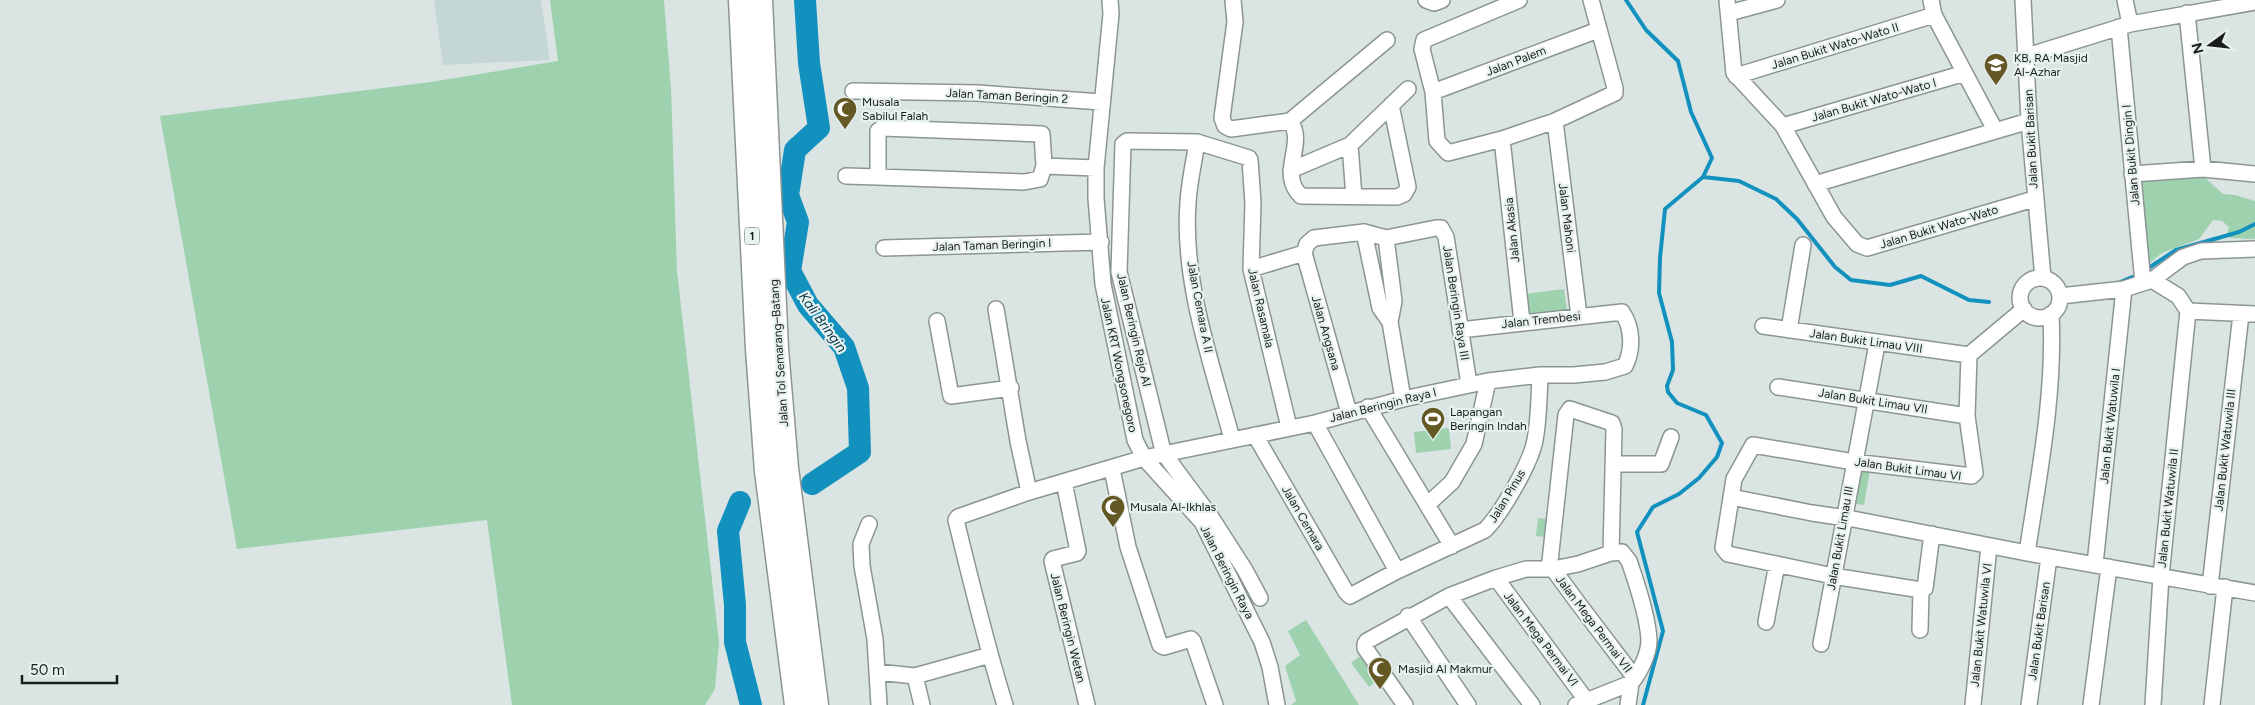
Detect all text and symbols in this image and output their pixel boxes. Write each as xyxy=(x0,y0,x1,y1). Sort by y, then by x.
street label: Jalan Bukit Wato-Wato II xyxy=(1770,20,1900,72)
north arrow xyxy=(2185,20,2235,70)
text: N xyxy=(2188,41,2208,56)
street label: Jalan Palem xyxy=(1484,43,1548,79)
place label: KB, RA Masjid Al-Azhar xyxy=(2014,51,2088,79)
school or university icon: KB, RA Masjid Al-Azhar xyxy=(1983,52,2009,86)
street label: Jalan Bukit Wato-Wato I xyxy=(1810,75,1938,125)
street label: Jalan Taman Beringin 2 xyxy=(946,86,1068,106)
street label: Jalan Bukit Barisan xyxy=(2021,89,2041,189)
place label: Musala Sabilul Falah xyxy=(862,95,929,123)
mosque icon: Musala Sabilul Falah xyxy=(832,96,858,130)
street label: Jalan Bukit Dingin I xyxy=(2120,104,2142,206)
street label: Jalan Mahoni xyxy=(1556,182,1578,254)
street label: Jalan Akasia xyxy=(1502,197,1522,263)
street label: Jalan Bukit Wato-Wato xyxy=(1878,202,2000,252)
road number: 1 xyxy=(744,228,760,245)
street label: Jalan Taman Beringin I xyxy=(932,236,1052,254)
street label: Jalan Beringin Raya III xyxy=(1440,245,1472,361)
street label: Jalan Cemara A II xyxy=(1184,260,1216,354)
street label: Jalan Rasamala xyxy=(1245,267,1277,349)
street label: Jalan Beringin Rejo AI xyxy=(1114,272,1154,388)
street label: Jalan Tol Semarang–Batang xyxy=(767,279,791,427)
water label: Kali Bringin xyxy=(795,289,850,356)
street label: Jalan Angsana xyxy=(1309,294,1343,372)
street label: Jalan KRT Wongsonegoro xyxy=(1098,296,1140,434)
street label: Jalan Trembesi xyxy=(1501,309,1581,331)
street label: Jalan Bukit Limau VIII xyxy=(1809,326,1923,356)
street label: Jalan Bukit Watuwila I xyxy=(2097,367,2123,485)
street label: Jalan Beringin Raya I xyxy=(1328,385,1438,425)
street label: Jalan Bukit Limau VII xyxy=(1817,385,1929,417)
street label: Jalan Bukit Watuwila III xyxy=(2212,388,2238,512)
place label: Lapangan Beringin Indah xyxy=(1450,405,1527,433)
sports icon: Lapangan Beringin Indah xyxy=(1420,406,1446,440)
street label: Jalan Bukit Watuwila II xyxy=(2155,448,2181,568)
street label: Jalan Bukit Limau VI xyxy=(1854,455,1962,483)
street label: Jalan Pinus xyxy=(1486,467,1529,525)
street label: Jalan Cemara xyxy=(1279,483,1327,553)
street label: Jalan Bukit Limau III xyxy=(1824,485,1856,591)
mosque icon: Musala Al-Ikhlas xyxy=(1100,494,1126,528)
place label: Musala Al-Ikhlas xyxy=(1130,500,1217,514)
street label: Jalan Beringin Raya xyxy=(1197,523,1257,621)
street label: Jalan Bukit Watuwila VI xyxy=(1968,562,1994,688)
street label: Jalan Beringin Wetan xyxy=(1048,572,1088,685)
street label: Jalan Mega Permai VII xyxy=(1553,573,1635,675)
street label: Jalan Bukit Barisan xyxy=(2025,580,2053,681)
street label: Jalan Mega Permai VI xyxy=(1501,589,1581,689)
scale bar xyxy=(22,652,118,684)
mosque icon: Masjid Al Makmur xyxy=(1367,656,1393,690)
text: 50 m xyxy=(30,661,65,679)
place label: Masjid Al Makmur xyxy=(1398,662,1493,676)

